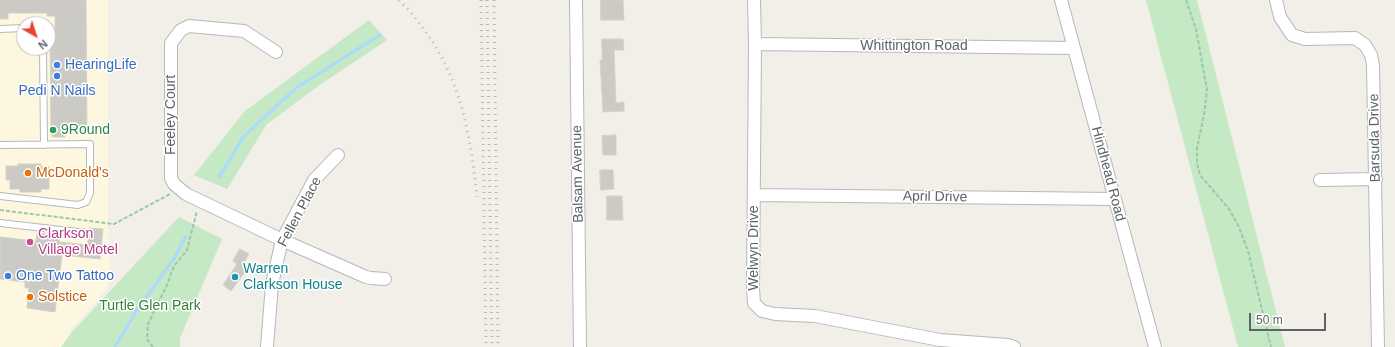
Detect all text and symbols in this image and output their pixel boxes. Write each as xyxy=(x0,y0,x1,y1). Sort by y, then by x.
north arrow xyxy=(16,16,56,56)
text: N xyxy=(36,37,50,52)
street label: Whittington Road xyxy=(860,38,968,54)
place label: HearingLife xyxy=(65,57,137,73)
marker: HearingLife xyxy=(52,60,62,70)
marker: Pedi N Nails xyxy=(52,71,62,81)
street label: Feeley Court xyxy=(163,75,179,155)
place label: Pedi N Nails xyxy=(18,83,96,99)
street label: Barsuda Drive xyxy=(1366,94,1384,182)
place label: 9Round xyxy=(61,122,110,138)
marker: 9Round xyxy=(48,125,58,135)
street label: Balsam Avenue xyxy=(569,125,587,223)
street label: Hindhead Road xyxy=(1087,125,1129,223)
place label: McDonald's xyxy=(36,165,109,181)
marker: McDonald's xyxy=(23,168,33,178)
street label: Fellen Place xyxy=(274,174,326,250)
street label: April Drive xyxy=(903,188,967,206)
street label: Welwyn Drive xyxy=(746,205,762,291)
place label: Clarkson Village Motel xyxy=(38,226,118,258)
marker: Clarkson Village Motel xyxy=(25,237,35,247)
place label: Warren Clarkson House xyxy=(243,261,343,294)
place label: One Two Tattoo xyxy=(16,268,114,284)
marker: One Two Tattoo xyxy=(3,271,13,281)
marker: Warren Clarkson House xyxy=(230,272,240,282)
place label: Solstice xyxy=(38,289,87,305)
marker: Solstice xyxy=(25,292,35,302)
park label: Turtle Glen Park xyxy=(99,298,201,314)
scale bar xyxy=(1251,305,1328,331)
text: 50 m xyxy=(1256,313,1283,327)

